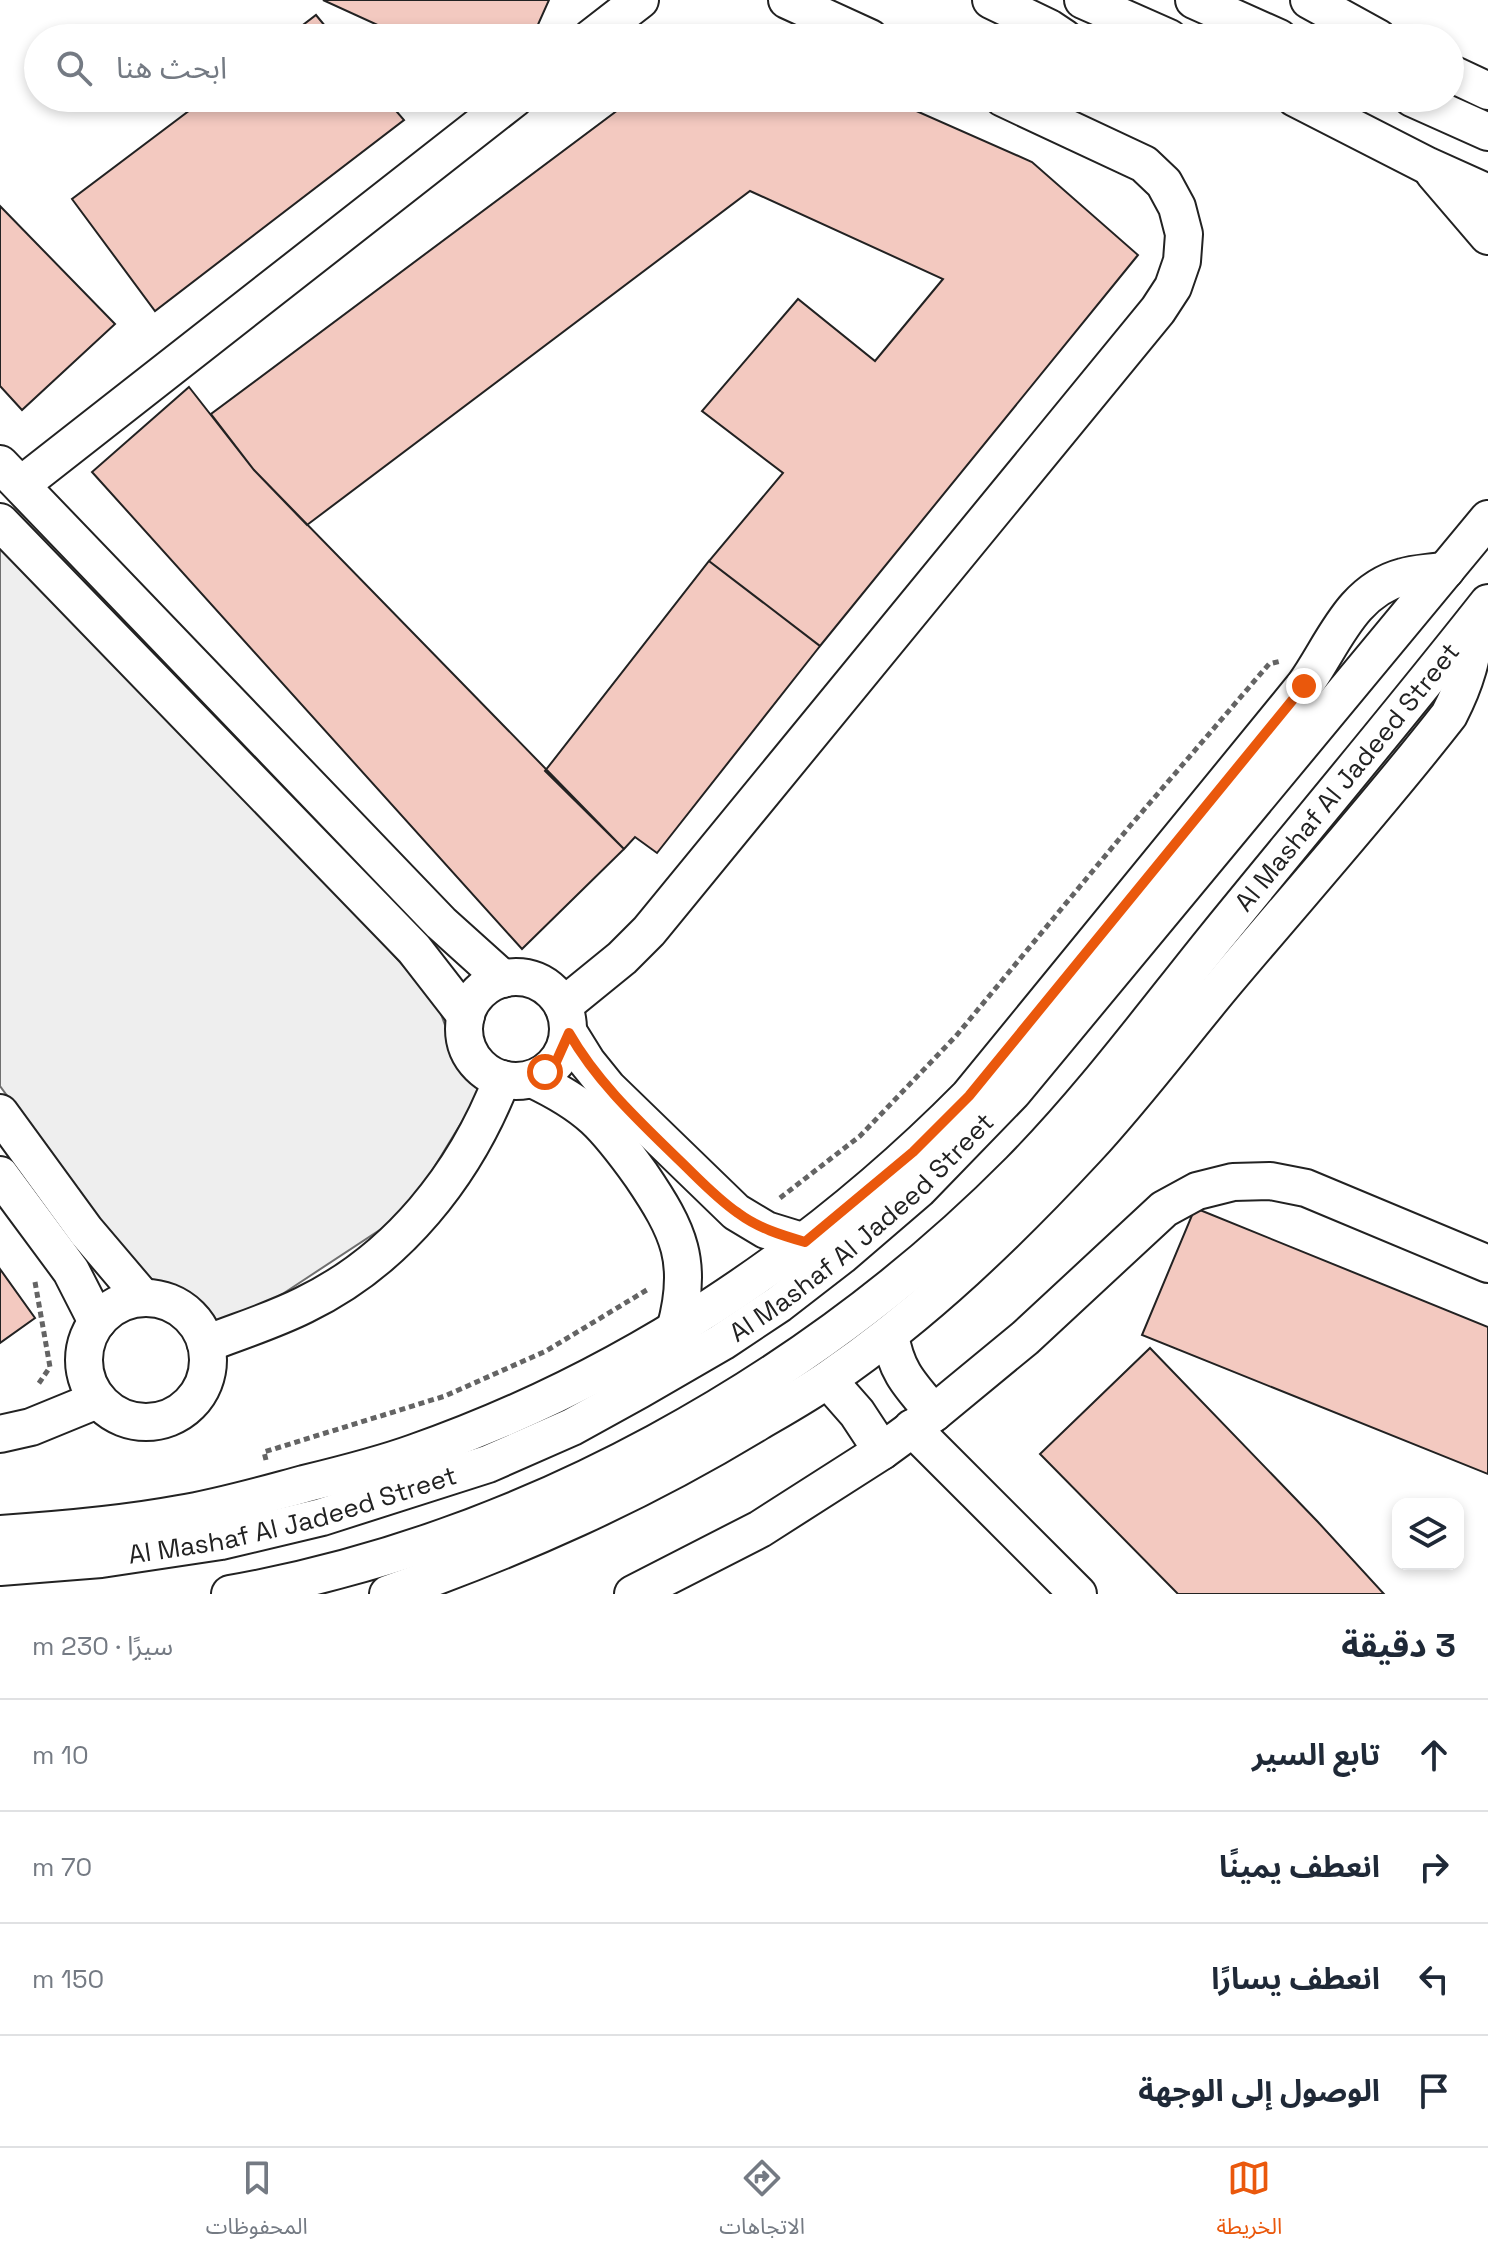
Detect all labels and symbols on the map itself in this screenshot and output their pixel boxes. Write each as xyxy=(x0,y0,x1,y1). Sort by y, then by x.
street label: Al Mashaf Al Jadeed Street xyxy=(1227,636,1467,918)
route end xyxy=(1286,668,1322,704)
route start xyxy=(527,1054,563,1090)
street label: Al Mashaf Al Jadeed Street xyxy=(723,1105,1001,1349)
street label: Al Mashaf Al Jadeed Street xyxy=(126,1458,461,1572)

